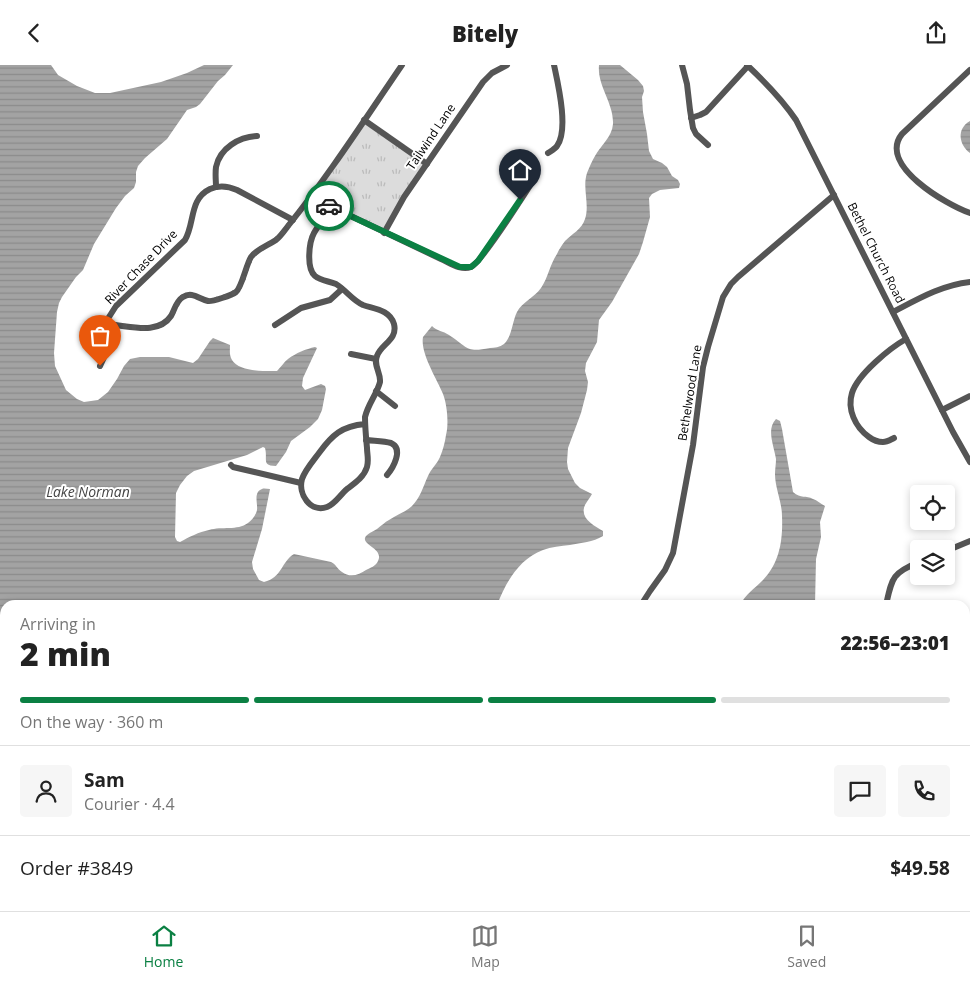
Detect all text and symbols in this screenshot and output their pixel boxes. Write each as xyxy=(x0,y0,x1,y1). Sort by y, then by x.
text: Bitely xyxy=(452,18,518,48)
icon: back xyxy=(20,19,48,47)
icon: share xyxy=(922,19,950,47)
street label: Tailwind Lane xyxy=(402,100,459,173)
pin xyxy=(499,149,541,200)
icon: home xyxy=(506,156,534,184)
courier xyxy=(304,181,354,231)
icon: car xyxy=(315,192,343,220)
street label: Bethel Church Road xyxy=(844,199,909,306)
street label: River Chase Drive xyxy=(101,225,181,308)
pin xyxy=(79,315,121,366)
icon: bag xyxy=(86,322,114,350)
street label: Bethelwood Lane xyxy=(674,343,706,442)
water label: Lake Norman xyxy=(46,482,130,501)
map controls xyxy=(910,485,955,585)
button: locate xyxy=(910,485,955,530)
button: layers xyxy=(910,540,955,585)
text: Arriving in xyxy=(20,613,96,635)
text: 22:56–23:01 xyxy=(840,630,950,656)
text: 2 min xyxy=(20,632,111,675)
text: On the way · 360 m xyxy=(20,711,163,733)
button: person xyxy=(20,765,72,817)
button: chat xyxy=(834,765,886,817)
button: phone xyxy=(898,765,950,817)
text: Sam xyxy=(84,767,125,793)
text: Courier · 4.4 xyxy=(84,793,175,815)
text: Order #3849 xyxy=(20,855,133,881)
text: $49.58 xyxy=(890,855,950,881)
tab: Home xyxy=(144,922,183,971)
tab: Map xyxy=(471,922,500,971)
tab: Saved xyxy=(787,922,826,971)

